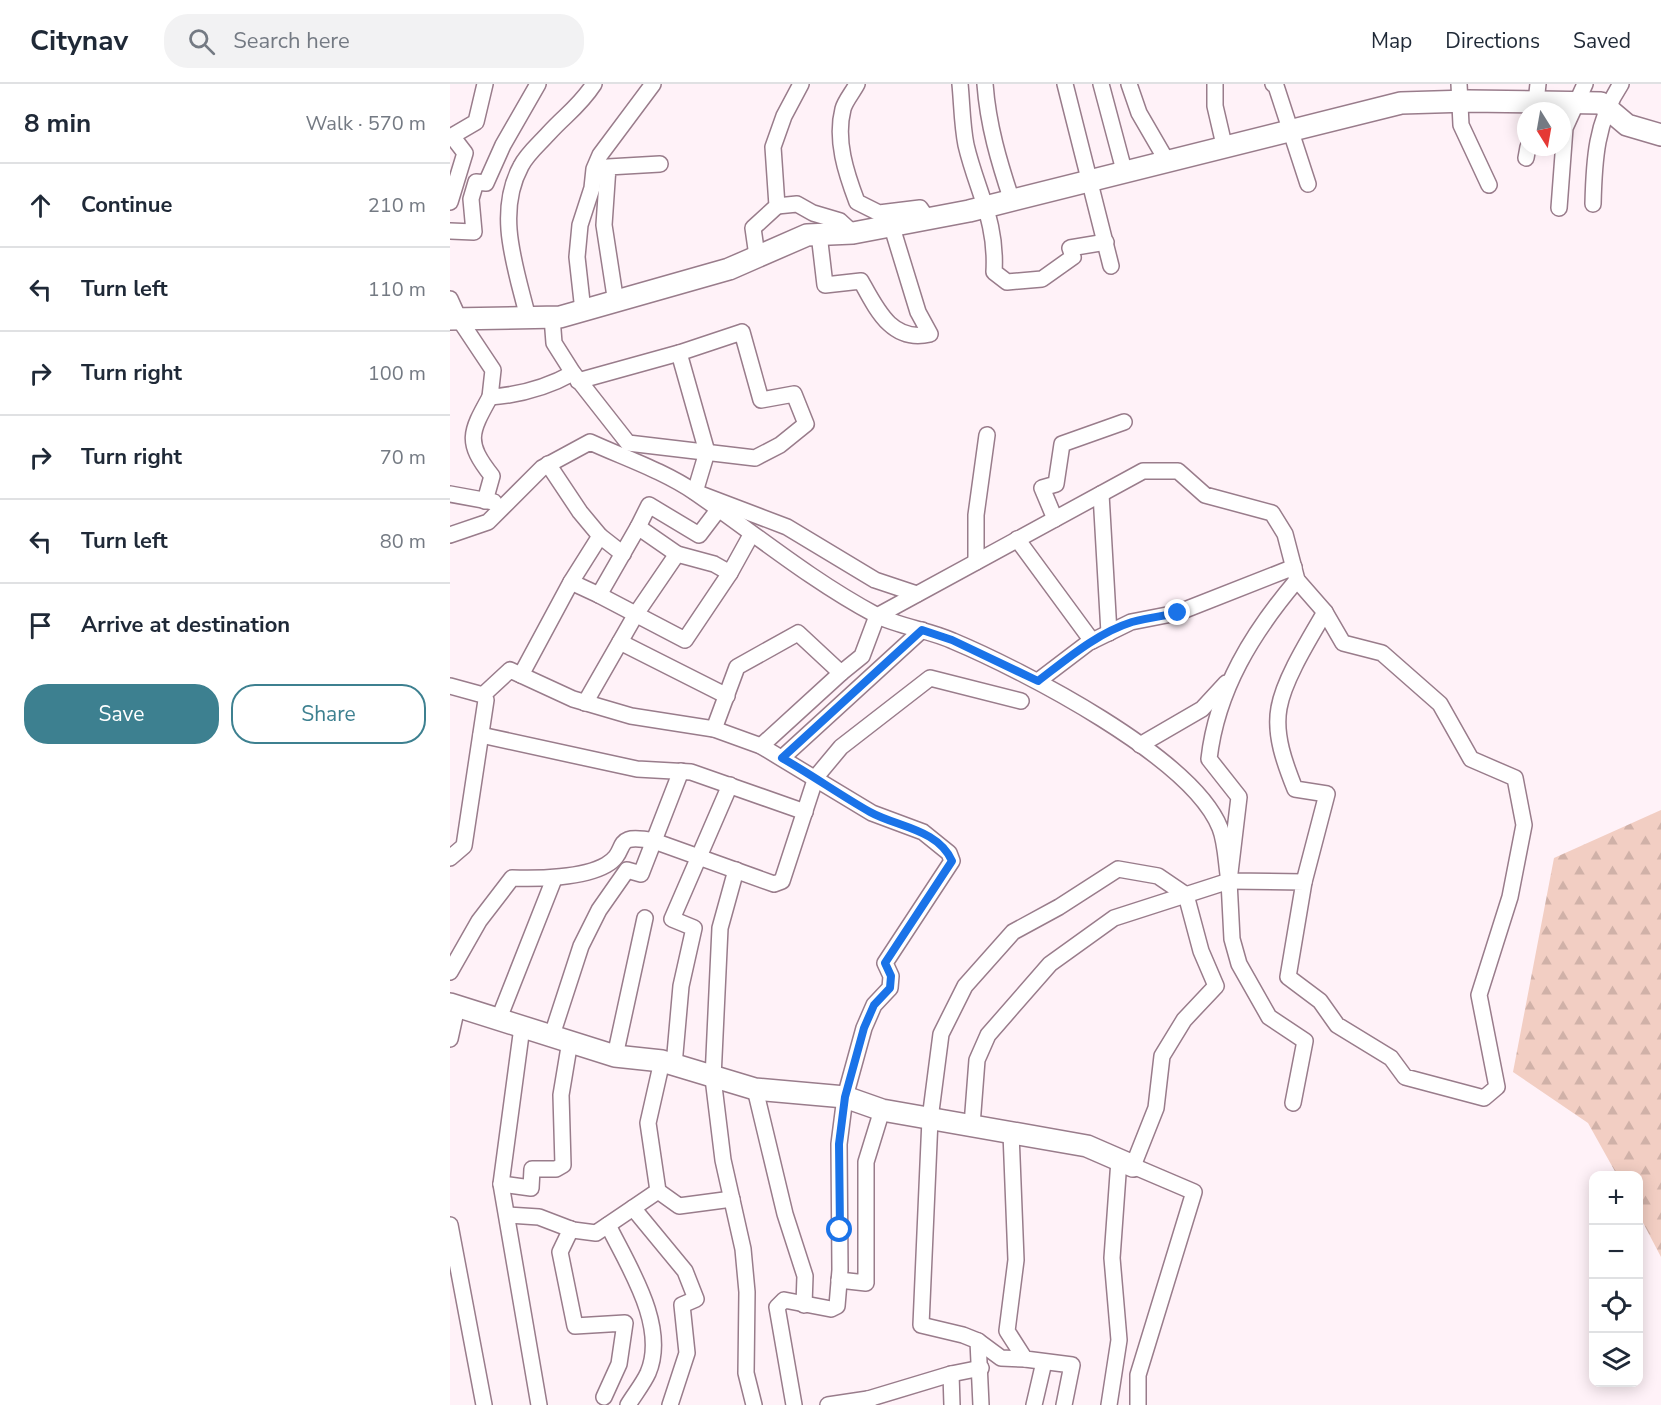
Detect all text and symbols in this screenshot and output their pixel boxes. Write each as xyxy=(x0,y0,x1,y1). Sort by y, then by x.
search box xyxy=(164,14,584,68)
text: Citynav xyxy=(30,22,128,60)
icon: search xyxy=(185,25,218,58)
text: Search here xyxy=(233,26,350,56)
text: Map xyxy=(1371,27,1412,55)
text: Directions xyxy=(1445,27,1540,55)
text: Saved xyxy=(1573,27,1631,55)
north arrow xyxy=(1517,102,1571,156)
text: 8 min xyxy=(24,106,91,141)
text: Walk · 570 m xyxy=(306,110,426,137)
icon: ahead xyxy=(24,189,57,222)
text: Continue xyxy=(81,190,172,220)
text: 210 m xyxy=(368,192,426,219)
icon: left xyxy=(24,273,57,306)
text: Turn left xyxy=(81,274,168,304)
text: 110 m xyxy=(368,276,426,303)
icon: right xyxy=(24,357,57,390)
text: Turn right xyxy=(81,358,182,388)
text: 100 m xyxy=(368,360,426,387)
icon: right xyxy=(24,441,57,474)
text: Turn right xyxy=(81,442,182,472)
text: 70 m xyxy=(380,444,426,471)
icon: left xyxy=(24,525,57,558)
text: Turn left xyxy=(81,526,168,556)
text: 80 m xyxy=(380,528,426,555)
route end xyxy=(1164,599,1190,625)
icon: arrive xyxy=(24,609,57,642)
text: Arrive at destination xyxy=(81,610,290,640)
button: Save xyxy=(24,684,219,744)
button: Share xyxy=(231,684,426,744)
map controls xyxy=(1589,1171,1643,1387)
button: + xyxy=(1589,1171,1643,1225)
route start xyxy=(826,1216,852,1242)
button: − xyxy=(1589,1225,1643,1279)
button: locate xyxy=(1589,1279,1643,1333)
button: layers xyxy=(1589,1333,1643,1387)

